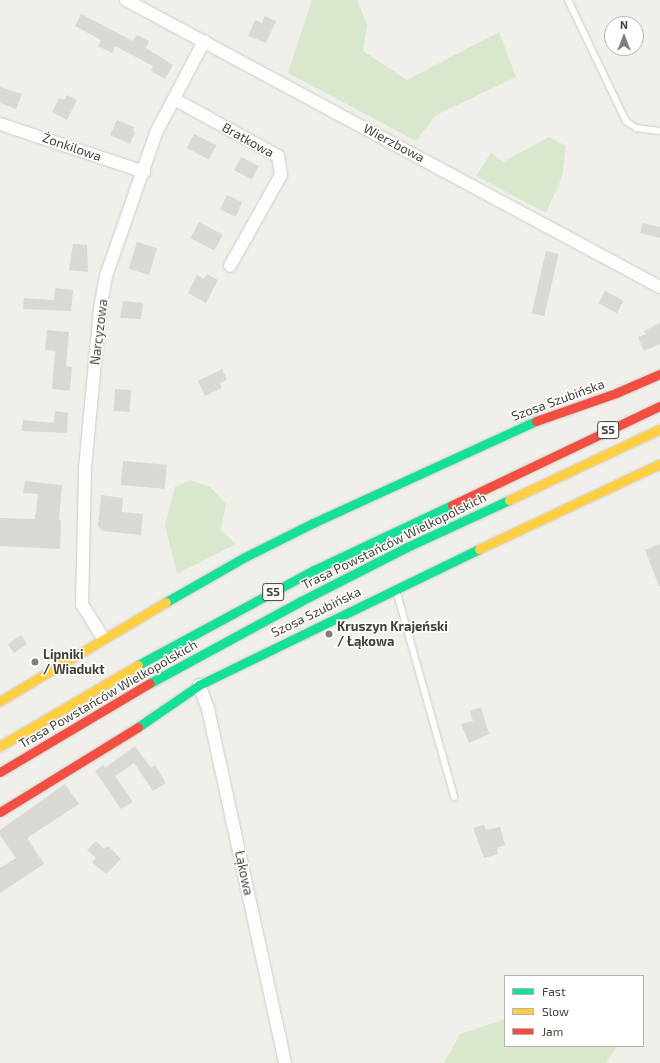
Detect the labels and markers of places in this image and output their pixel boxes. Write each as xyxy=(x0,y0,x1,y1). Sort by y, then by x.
place label: Kruszyn Krajeński / Łąkowa xyxy=(337,619,448,650)
marker: Kruszyn Krajeński / Łąkowa xyxy=(324,629,334,639)
place label: Lipniki / Wiadukt xyxy=(43,647,105,678)
marker: Lipniki / Wiadukt xyxy=(30,657,40,667)

